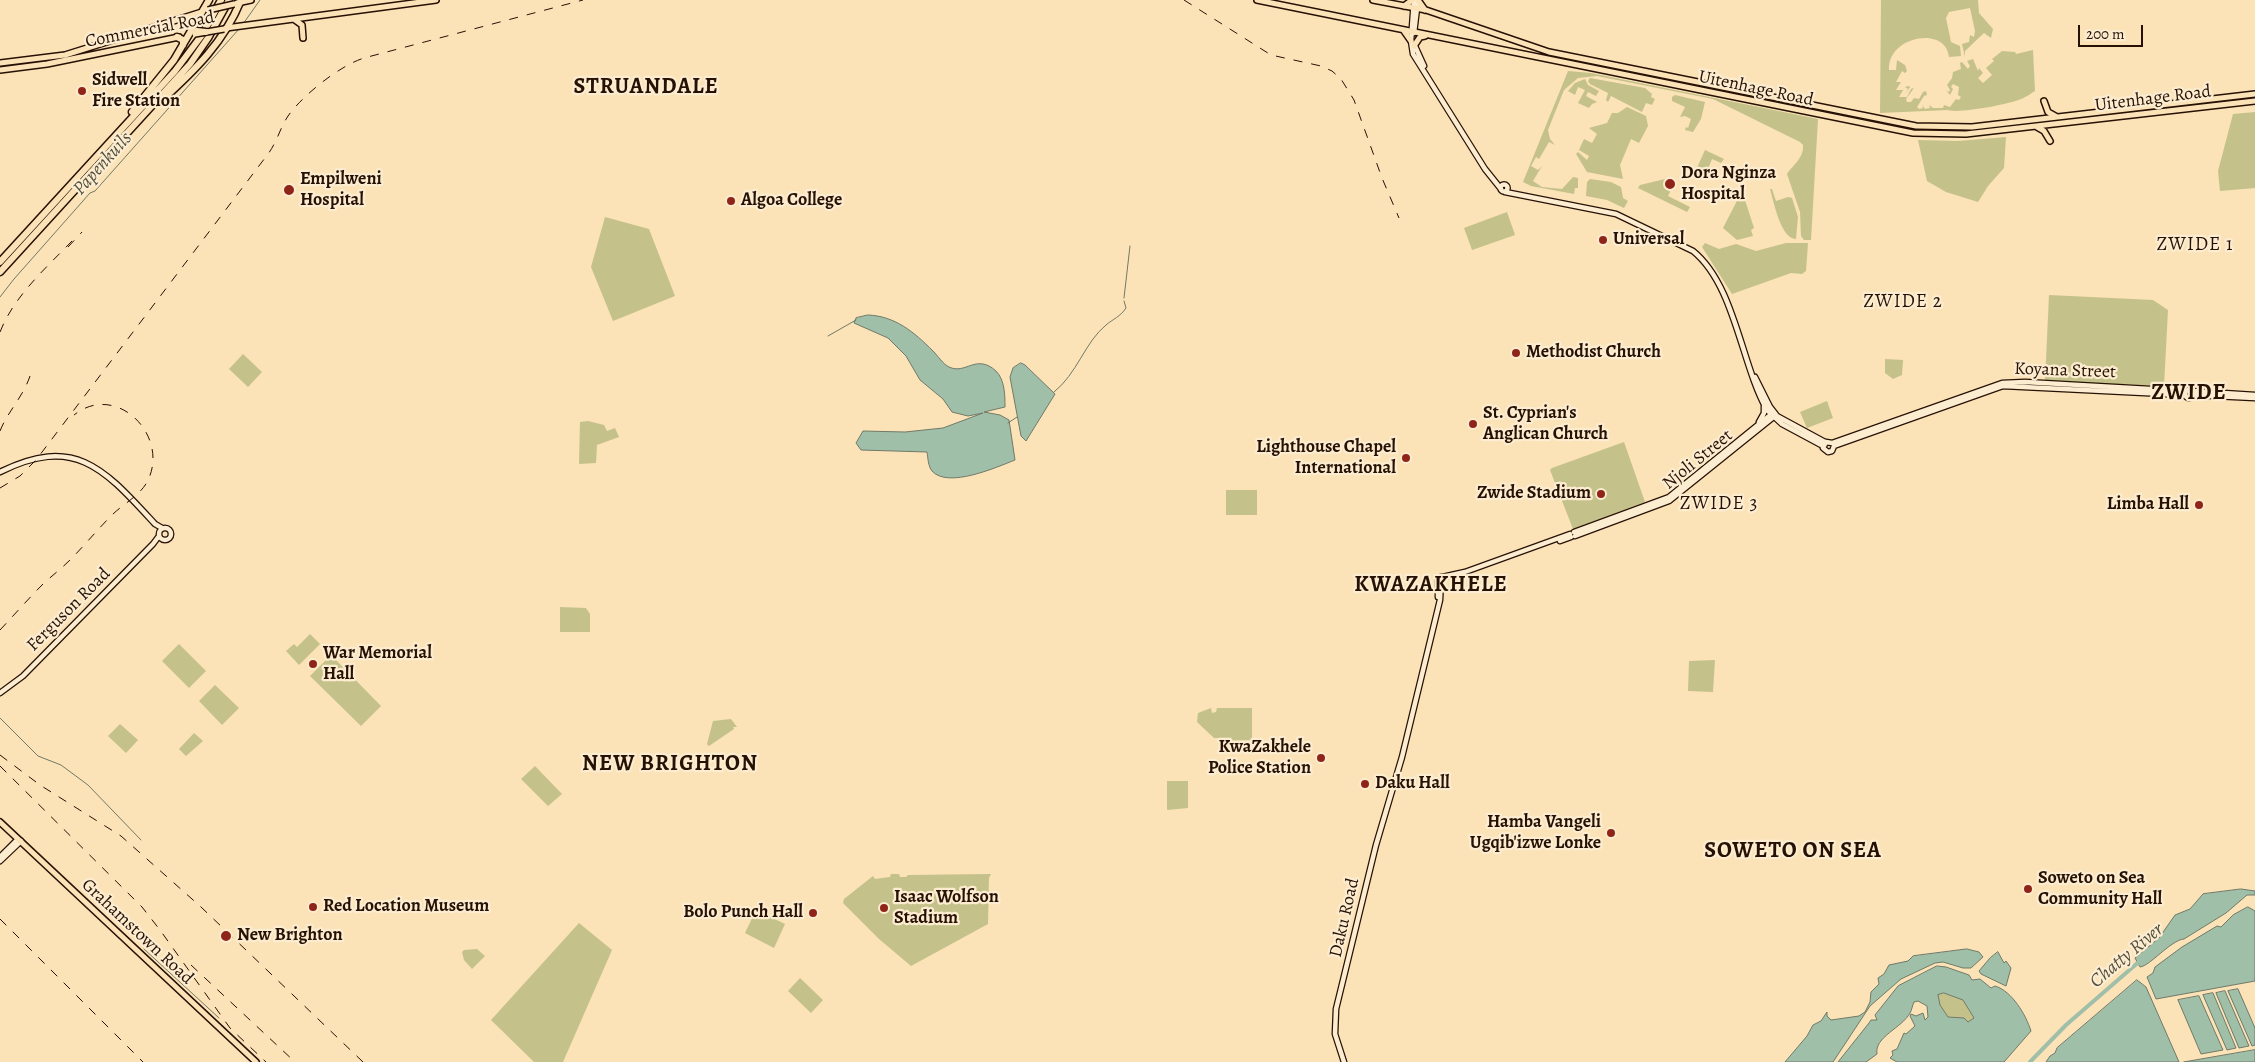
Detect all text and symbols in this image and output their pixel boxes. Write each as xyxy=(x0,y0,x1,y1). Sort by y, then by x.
street label: Commercial Road xyxy=(84,7,216,53)
scale bar xyxy=(2080,15,2145,47)
text: 200 m xyxy=(2086,24,2125,44)
street label: Uitenhage Road xyxy=(1697,66,1815,112)
place label: Sidwell Fire Station xyxy=(92,70,180,112)
district label: STRUANDALE xyxy=(572,75,720,101)
street label: Uitenhage Road xyxy=(2094,81,2212,117)
marker: Sidwell Fire Station xyxy=(76,85,88,97)
water label: Papenkuils xyxy=(69,128,137,200)
place label: Dora Nginza Hospital xyxy=(1681,163,1776,205)
place label: Empilweni Hospital xyxy=(300,169,382,212)
marker: Dora Nginza Hospital xyxy=(1663,177,1677,191)
marker: Empilweni Hospital xyxy=(282,183,296,197)
place label: Algoa College xyxy=(741,190,842,212)
marker: Algoa College xyxy=(725,195,737,207)
place label: Universal xyxy=(1613,229,1685,251)
marker: Universal xyxy=(1597,234,1609,246)
district label: ZWIDE 1 xyxy=(2156,234,2234,256)
district label: ZWIDE 2 xyxy=(1862,291,1944,313)
place label: Methodist Church xyxy=(1526,342,1661,364)
marker: Methodist Church xyxy=(1510,347,1522,359)
street label: Koyana Street xyxy=(2014,358,2116,384)
district label: ZWIDE xyxy=(2151,381,2227,407)
place label: St. Cyprian's Anglican Church xyxy=(1483,403,1608,446)
marker: St. Cyprian's Anglican Church xyxy=(1467,418,1479,430)
street label: Njoli Street xyxy=(1659,425,1737,495)
place label: Lighthouse Chapel International xyxy=(1256,437,1396,479)
marker: Lighthouse Chapel International xyxy=(1400,452,1412,464)
place label: Zwide Stadium xyxy=(1477,483,1591,505)
marker: Zwide Stadium xyxy=(1595,488,1607,500)
district label: ZWIDE 3 xyxy=(1679,493,1759,515)
place label: Limba Hall xyxy=(2107,494,2189,516)
marker: Limba Hall xyxy=(2193,499,2205,511)
street label: Ferguson Road xyxy=(23,564,115,656)
district label: KWAZAKHELE xyxy=(1353,573,1509,599)
place label: War Memorial Hall xyxy=(323,643,432,686)
marker: War Memorial Hall xyxy=(307,658,319,670)
place label: KwaZakhele Police Station xyxy=(1208,737,1311,780)
district label: NEW BRIGHTON xyxy=(581,752,759,778)
marker: KwaZakhele Police Station xyxy=(1315,752,1327,764)
place label: Daku Hall xyxy=(1375,773,1450,795)
marker: Daku Hall xyxy=(1359,778,1371,790)
place label: Hamba Vangeli Ugqib'izwe Lonke xyxy=(1470,812,1601,854)
marker: Hamba Vangeli Ugqib'izwe Lonke xyxy=(1605,827,1617,839)
district label: SOWETO ON SEA xyxy=(1703,839,1883,865)
place label: Soweto on Sea Community Hall xyxy=(2038,868,2162,911)
street label: Grahamstown Road xyxy=(77,875,197,989)
street label: Daku Road xyxy=(1325,876,1365,960)
marker: Soweto on Sea Community Hall xyxy=(2022,883,2034,895)
place label: Isaac Wolfson Stadium xyxy=(894,887,999,930)
place label: Red Location Museum xyxy=(323,896,489,918)
marker: Red Location Museum xyxy=(307,901,319,913)
place label: Bolo Punch Hall xyxy=(683,902,803,924)
marker: Isaac Wolfson Stadium xyxy=(878,902,890,914)
marker: Bolo Punch Hall xyxy=(807,907,819,919)
water label: Chatty River xyxy=(2086,919,2168,993)
place label: New Brighton xyxy=(237,925,343,947)
marker: New Brighton xyxy=(219,929,233,943)

